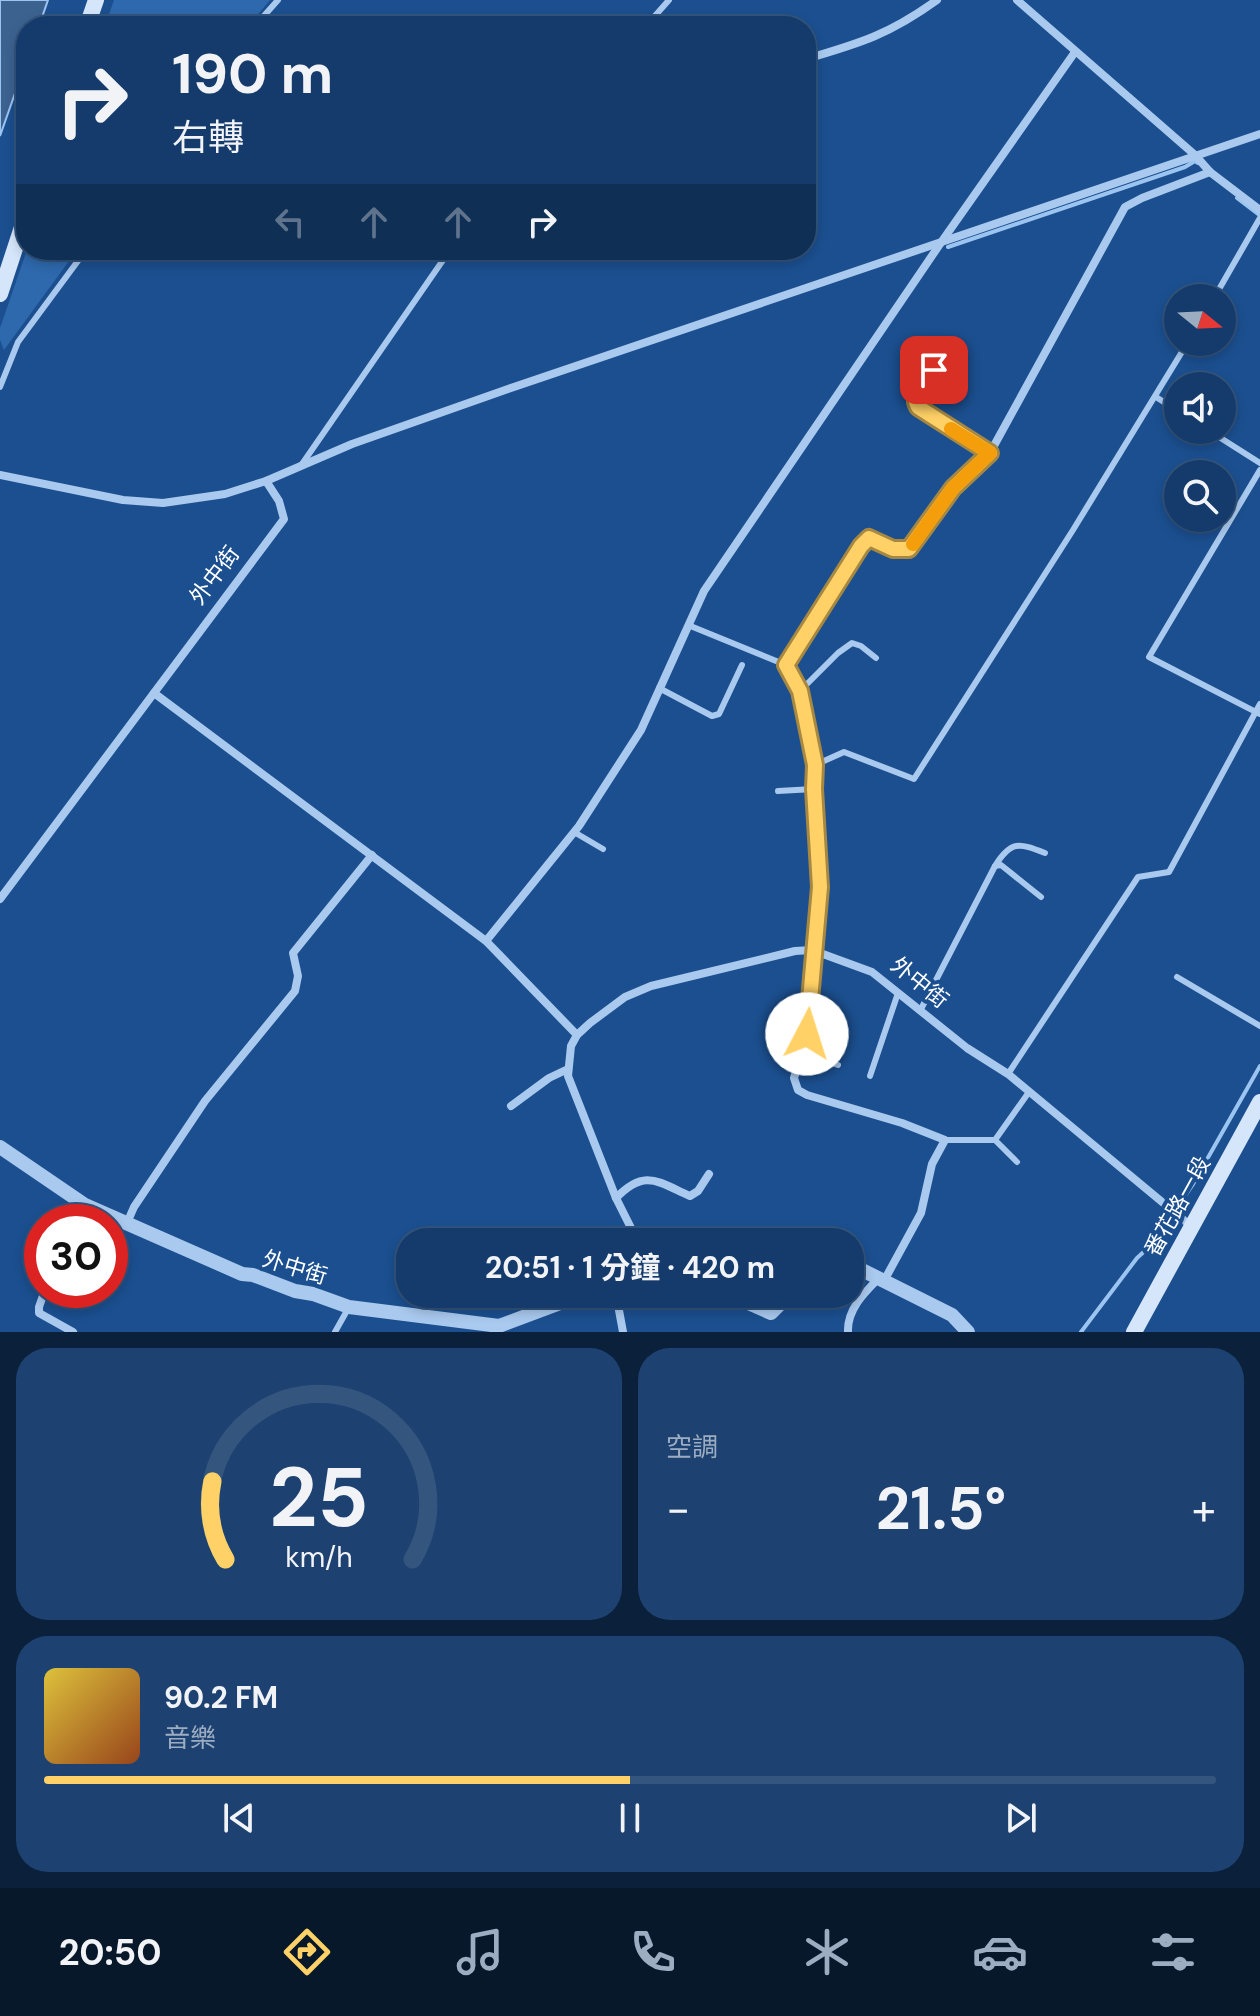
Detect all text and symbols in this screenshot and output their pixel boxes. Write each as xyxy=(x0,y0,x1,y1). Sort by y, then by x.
text: 190 m xyxy=(172,37,333,110)
icon: right xyxy=(40,48,144,152)
text: 右轉 xyxy=(172,114,244,161)
icon: left xyxy=(268,200,312,244)
icon: ahead xyxy=(352,200,396,244)
icon: ahead xyxy=(436,200,480,244)
icon: right xyxy=(520,200,564,244)
north arrow xyxy=(1164,284,1236,356)
map controls xyxy=(1164,284,1236,532)
pin xyxy=(900,336,968,404)
icon: arrive xyxy=(912,348,956,392)
button: sound xyxy=(1164,372,1236,444)
button: search xyxy=(1164,460,1236,532)
street label: 外中街 xyxy=(183,540,246,610)
street label: 外中街 xyxy=(885,950,954,1014)
position arrow xyxy=(765,992,849,1076)
street label: 番花路一段 xyxy=(1138,1151,1217,1261)
speed limit sign: 30 xyxy=(24,1204,128,1308)
street label: 外中街 xyxy=(259,1244,331,1291)
text: 20:51 · 1 分鐘 · 420 m xyxy=(485,1248,775,1287)
text: 空調 xyxy=(666,1430,718,1464)
text: 25 xyxy=(269,1443,369,1552)
text: 21.5° xyxy=(876,1469,1006,1548)
text: − xyxy=(666,1480,690,1538)
text: + xyxy=(1192,1480,1216,1538)
text: km/h xyxy=(285,1539,353,1576)
text: 90.2 FM xyxy=(164,1678,278,1717)
text: 音樂 xyxy=(164,1721,216,1755)
icon: previous xyxy=(217,1796,261,1840)
icon: pause xyxy=(608,1796,652,1840)
icon: next xyxy=(999,1796,1043,1840)
icon: directions xyxy=(279,1924,335,1980)
icon: music xyxy=(452,1924,508,1980)
icon: phone xyxy=(625,1924,681,1980)
icon: climate xyxy=(799,1924,855,1980)
icon: car xyxy=(972,1924,1028,1980)
icon: filters xyxy=(1145,1924,1201,1980)
text: 20:50 xyxy=(59,1929,162,1976)

